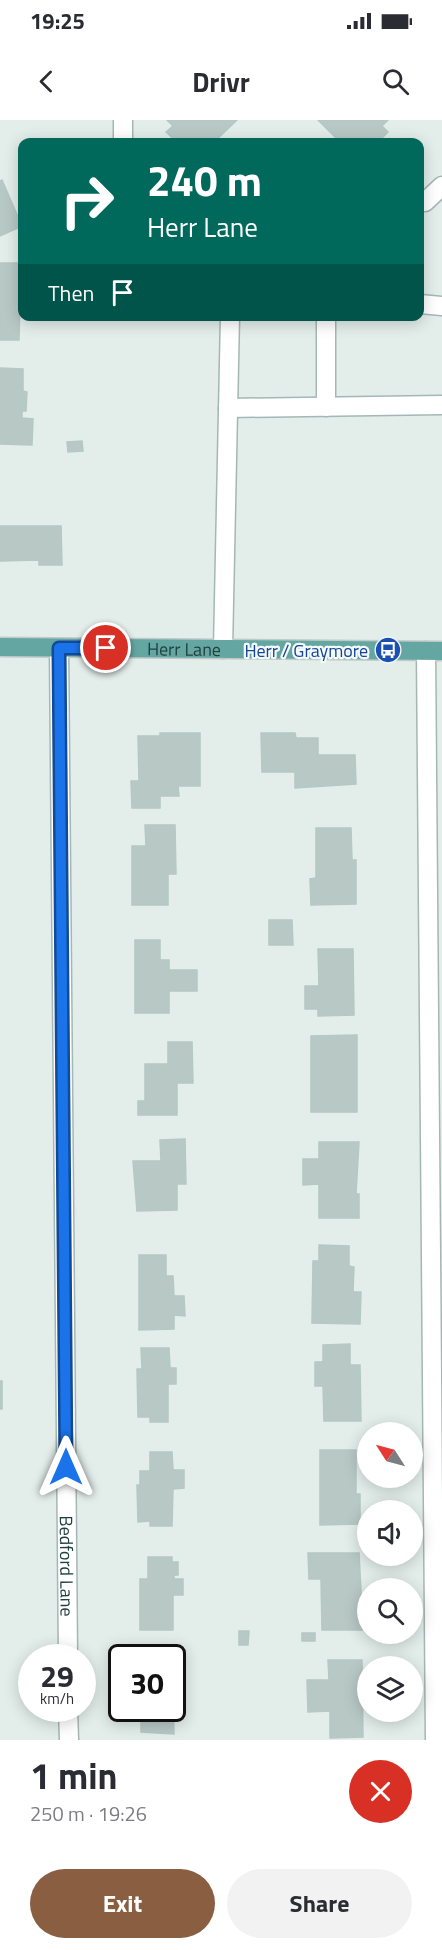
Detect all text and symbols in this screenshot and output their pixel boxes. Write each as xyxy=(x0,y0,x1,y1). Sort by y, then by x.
text: 19:25 xyxy=(30,4,85,38)
text: Drivr xyxy=(192,61,250,102)
icon: back xyxy=(30,65,63,98)
icon: search xyxy=(379,65,412,98)
text: 240 m xyxy=(147,148,262,212)
icon: right xyxy=(48,162,126,240)
text: Herr Lane xyxy=(147,206,258,247)
text: Then xyxy=(48,276,94,310)
icon: arrive xyxy=(106,276,139,309)
pin xyxy=(80,622,131,673)
icon: arrive xyxy=(89,631,122,664)
street label: Herr Lane xyxy=(147,635,221,662)
bus stop icon: Herr / Graymore xyxy=(373,635,403,665)
place label: Herr / Graymore xyxy=(244,637,368,664)
north arrow xyxy=(357,1422,423,1488)
map controls xyxy=(357,1422,423,1722)
position arrow xyxy=(34,1435,98,1499)
button: sound xyxy=(357,1500,423,1566)
street label: Bedford Lane xyxy=(53,1515,81,1617)
button: search xyxy=(357,1578,423,1644)
speed limit sign: 30 xyxy=(108,1644,186,1722)
text: 29 xyxy=(40,1653,74,1699)
button: layers xyxy=(357,1656,423,1722)
text: km/h xyxy=(40,1687,74,1710)
text: 1 min xyxy=(30,1748,117,1803)
button: close xyxy=(349,1760,412,1823)
text: 250 m · 19:26 xyxy=(30,1798,147,1829)
button: Exit xyxy=(30,1869,215,1938)
button: Share xyxy=(227,1869,412,1938)

